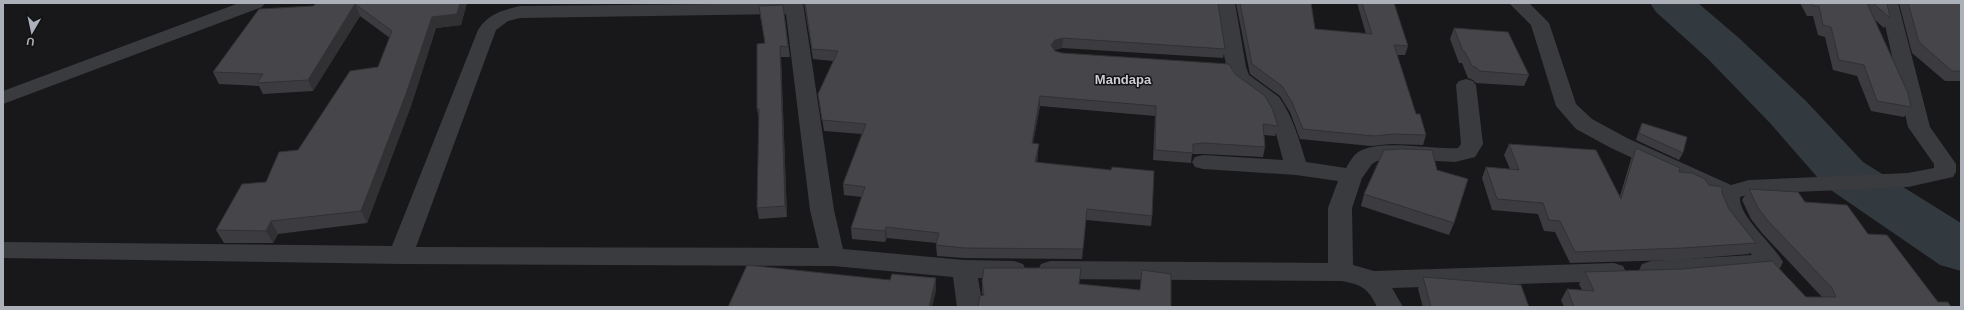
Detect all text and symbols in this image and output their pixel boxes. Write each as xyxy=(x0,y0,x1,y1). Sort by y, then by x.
north arrow xyxy=(12,12,52,52)
text: U xyxy=(26,35,35,48)
district label: Mandapa xyxy=(1095,72,1152,87)

